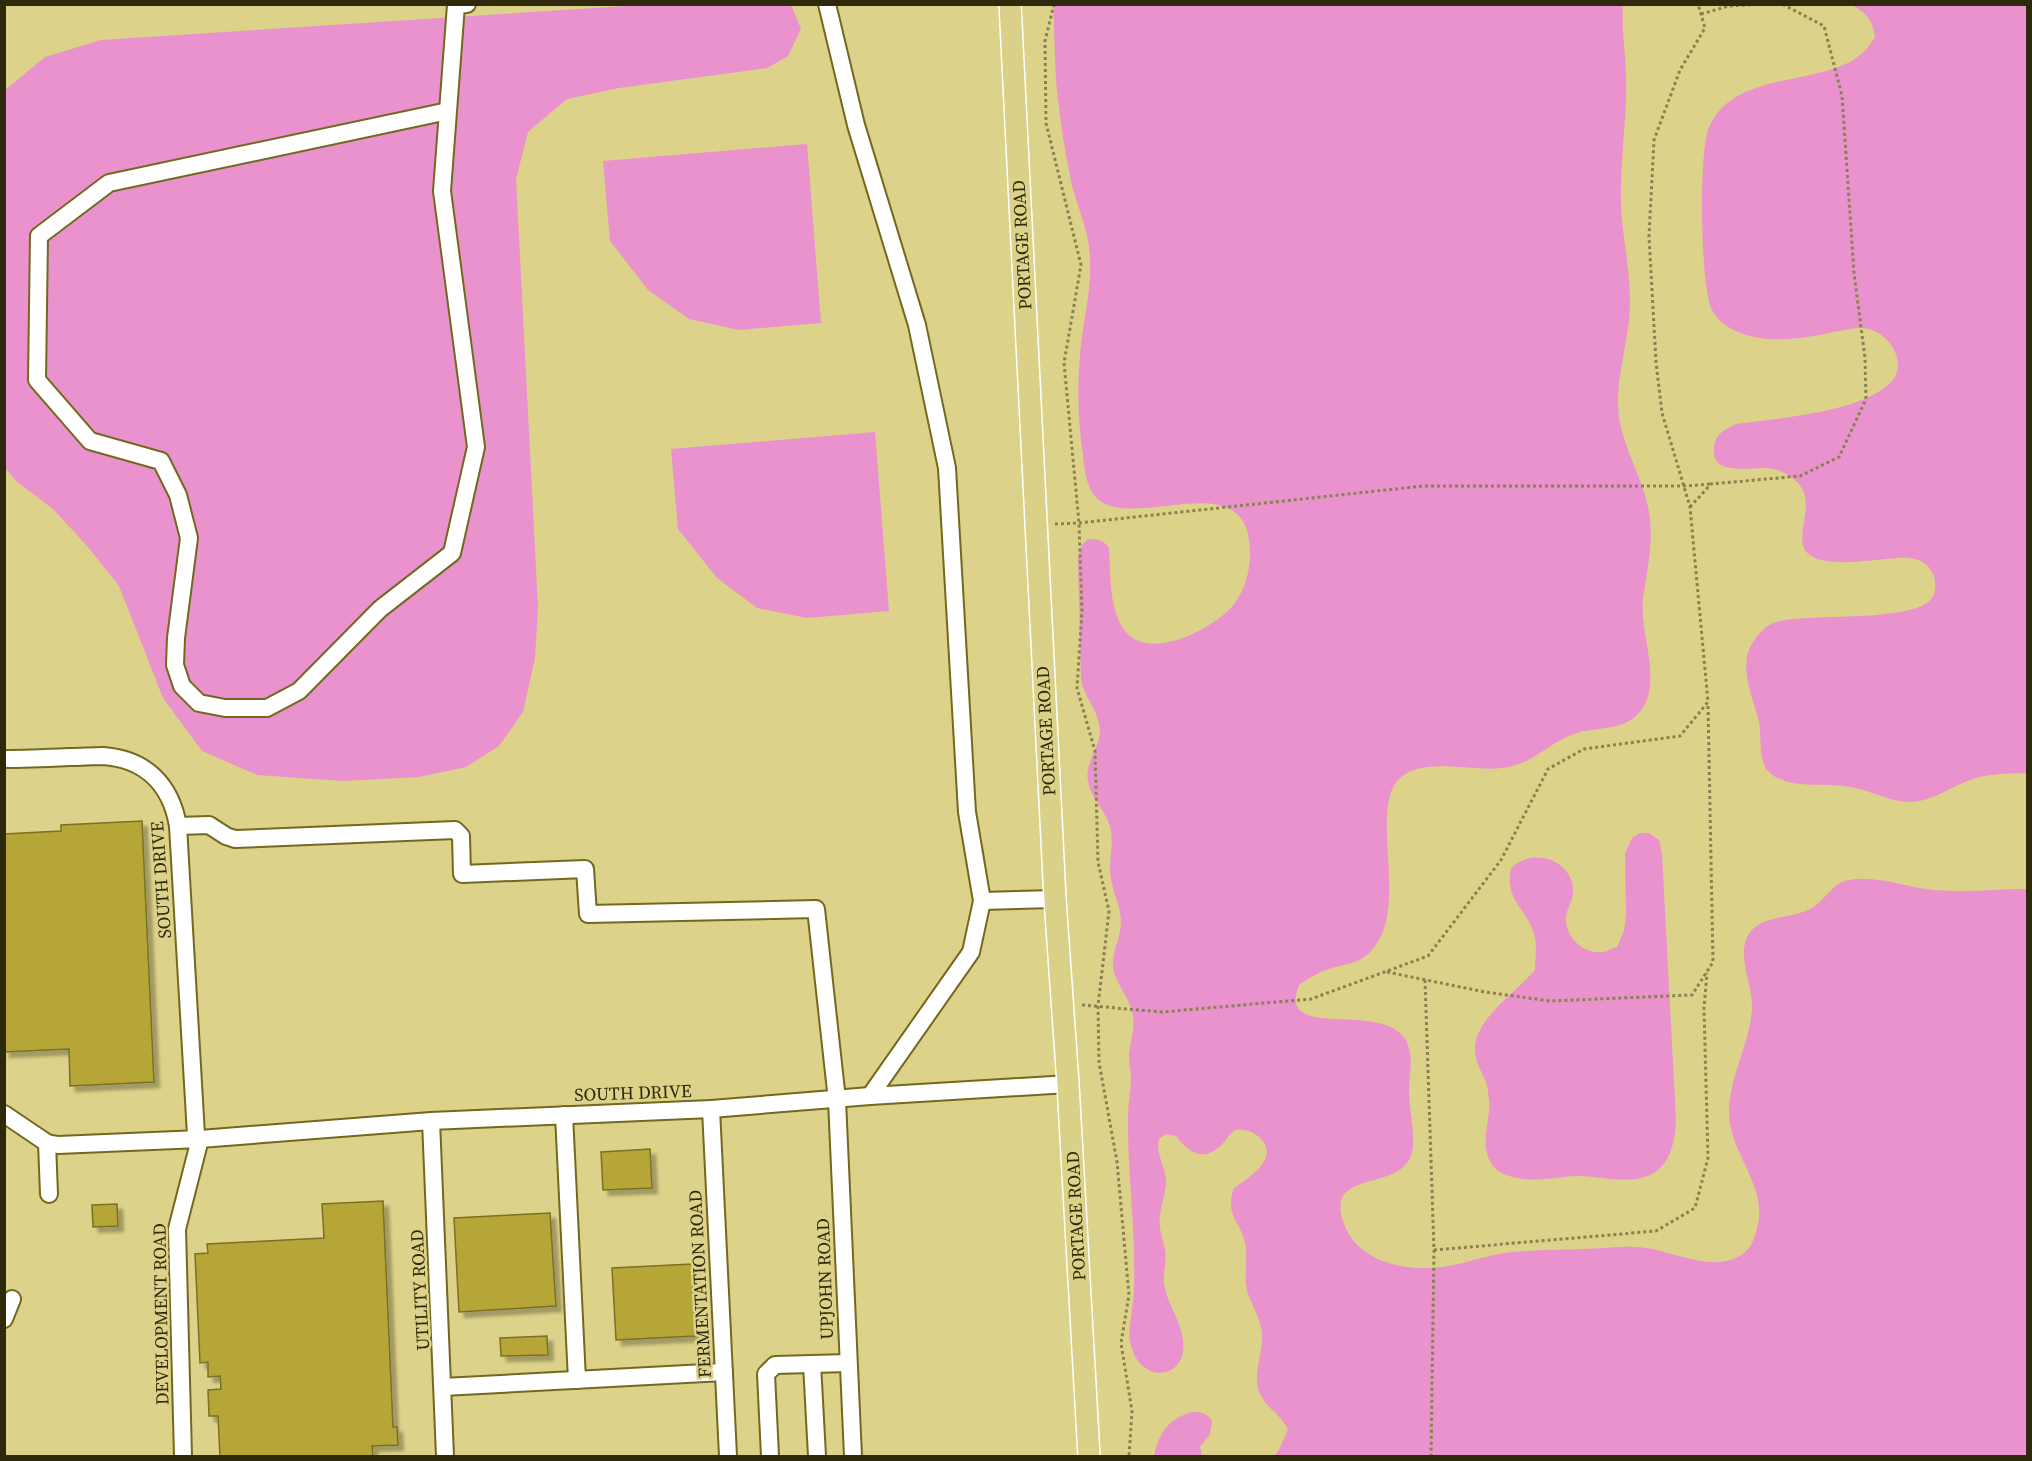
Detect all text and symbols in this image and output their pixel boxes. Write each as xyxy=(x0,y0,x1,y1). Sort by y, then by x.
street label: PORTAGE ROAD xyxy=(1006,179,1037,311)
street label: PORTAGE ROAD xyxy=(1030,665,1061,797)
street label: SOUTH DRIVE xyxy=(144,820,177,939)
street label: SOUTH DRIVE xyxy=(574,1078,692,1107)
street label: PORTAGE ROAD xyxy=(1060,1150,1091,1282)
street label: FERMENTATION ROAD xyxy=(682,1189,717,1379)
street label: UPJOHN ROAD xyxy=(810,1218,839,1340)
street label: DEVELOPMENT ROAD xyxy=(146,1223,175,1405)
street label: UTILITY ROAD xyxy=(404,1229,435,1351)

